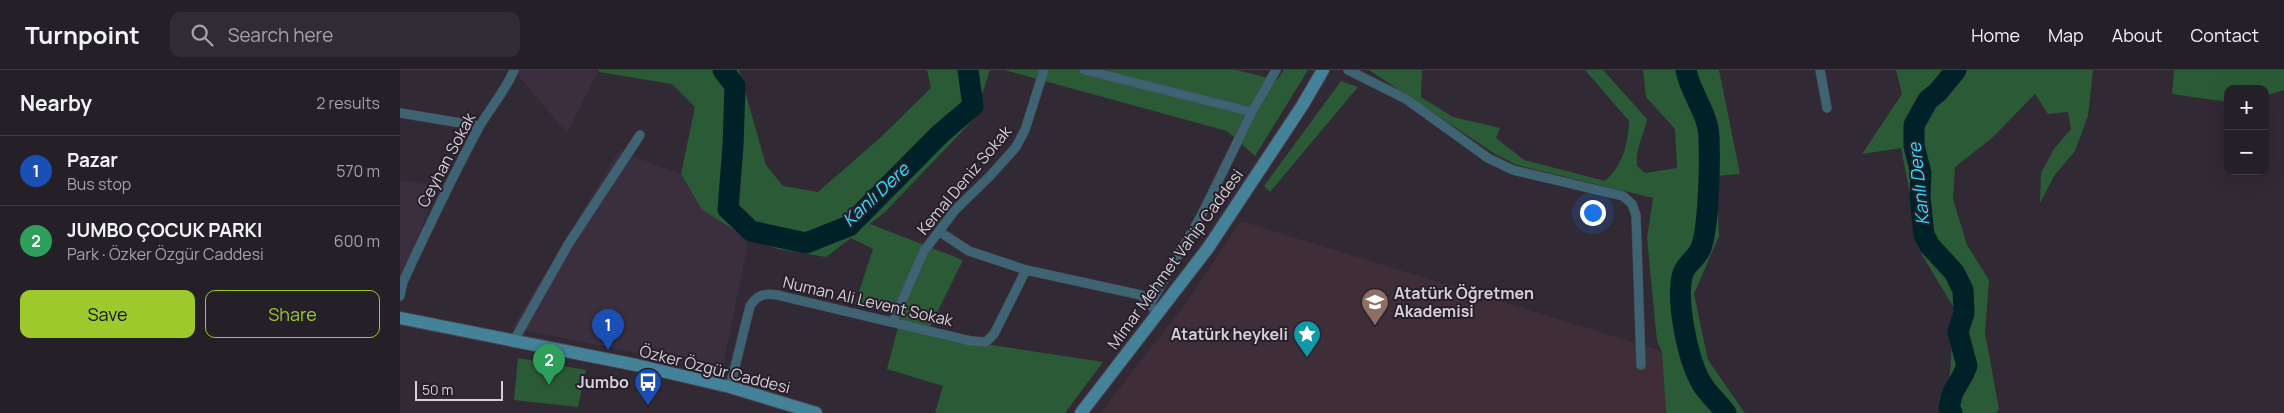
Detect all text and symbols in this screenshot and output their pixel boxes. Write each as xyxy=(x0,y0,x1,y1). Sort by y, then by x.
search box xyxy=(170,12,520,57)
text: Turnpoint xyxy=(25,18,140,51)
icon: search xyxy=(188,21,216,49)
text: Search here xyxy=(228,22,333,48)
text: Home xyxy=(1971,23,2020,47)
text: Map xyxy=(2048,23,2084,47)
text: About xyxy=(2112,23,2162,47)
text: Contact xyxy=(2190,23,2259,47)
map controls xyxy=(2224,85,2269,175)
button: + xyxy=(2224,85,2269,130)
text: Nearby xyxy=(20,89,92,117)
text: 2 results xyxy=(316,92,380,114)
street label: Ceyhan Sokak xyxy=(412,108,481,211)
street label: Kemal Deniz Sokak xyxy=(912,120,1017,239)
button: − xyxy=(2224,130,2269,175)
water label: Kanlı Dere xyxy=(1902,140,1934,227)
text: Pazar xyxy=(67,147,118,173)
water label: Kanlı Dere xyxy=(837,156,915,231)
text: 1 xyxy=(32,160,40,182)
text: 570 m xyxy=(336,160,380,182)
street label: Mimar Mehmet Vahip Caddesi xyxy=(1102,164,1248,354)
text: Bus stop xyxy=(67,173,131,195)
your location xyxy=(1580,200,1606,226)
text: JUMBO ÇOCUK PARKI xyxy=(67,217,262,243)
text: 2 xyxy=(31,230,41,252)
text: 600 m xyxy=(334,230,380,252)
text: Park · Özker Özgür Caddesi xyxy=(67,243,264,265)
street label: Numan Ali Levent Sokak xyxy=(781,271,956,331)
place label: Atatürk Öğretmen Akademisi xyxy=(1394,282,1534,322)
school or university icon: Atatürk Öğretmen Akademisi xyxy=(1360,287,1390,326)
button: Save xyxy=(20,290,195,338)
button: Share xyxy=(205,290,380,338)
pin: 1 xyxy=(592,309,624,350)
place icon: Atatürk heykeli xyxy=(1292,319,1322,358)
place label: Atatürk heykeli xyxy=(1171,323,1288,345)
street label: Özker Özgür Caddesi xyxy=(637,340,793,398)
pin: 2 xyxy=(533,344,565,385)
bus stop icon: Jumbo xyxy=(633,367,663,406)
place label: Jumbo xyxy=(577,371,629,393)
scale bar xyxy=(415,378,502,401)
text: 50 m xyxy=(422,380,453,399)

